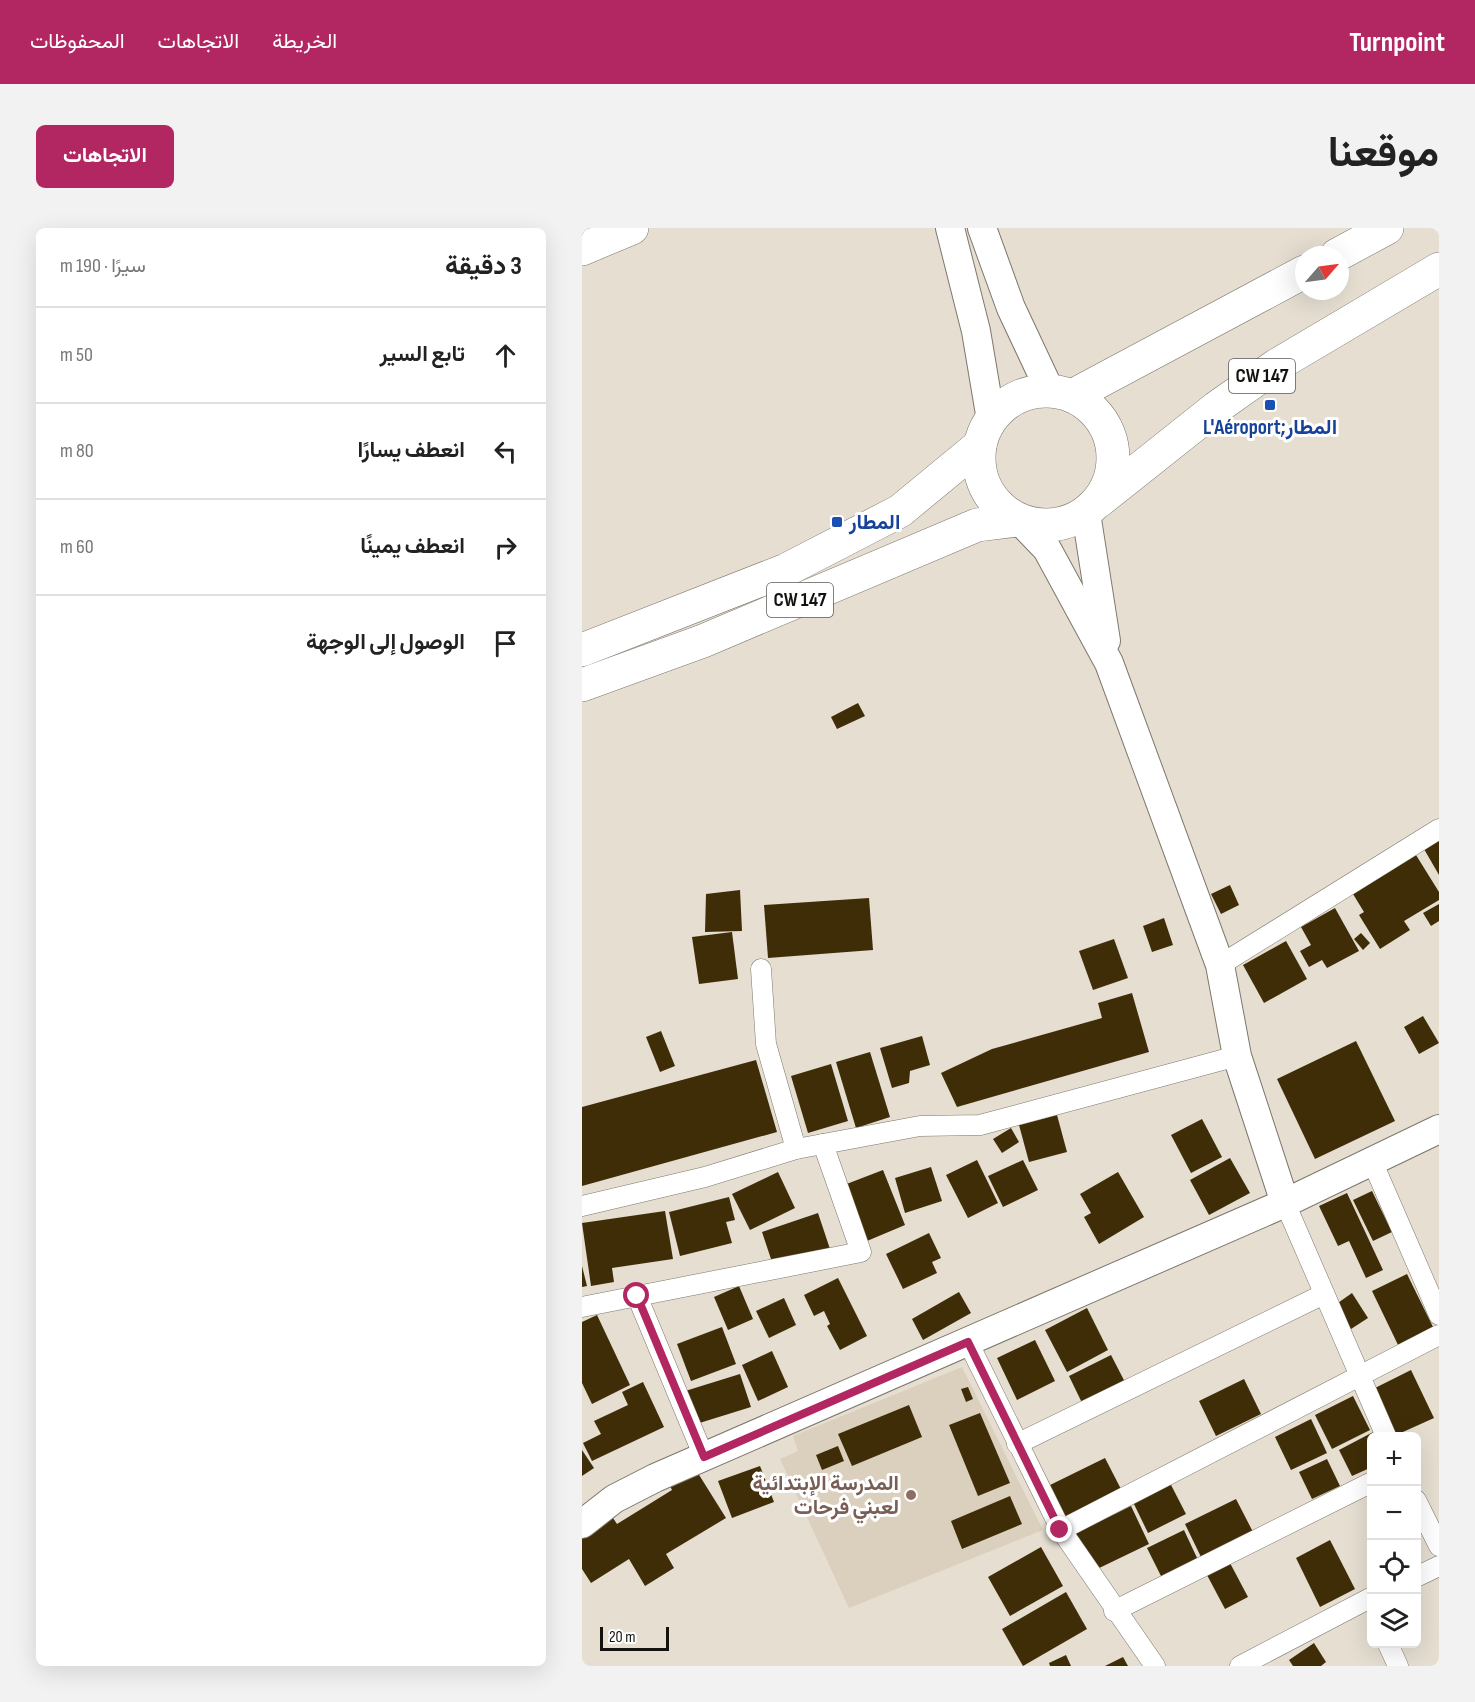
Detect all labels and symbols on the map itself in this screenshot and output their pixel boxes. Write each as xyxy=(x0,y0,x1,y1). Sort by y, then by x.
north arrow xyxy=(1295,246,1349,300)
road number: CW 147 xyxy=(1229,359,1295,393)
marker: L'Aéroport;المطار xyxy=(1263,398,1277,412)
place label: L'Aéroport;المطار xyxy=(1203,415,1337,440)
place label: المطار xyxy=(848,510,900,535)
marker: المطار xyxy=(830,515,844,529)
road number: CW 147 xyxy=(767,583,833,617)
route start xyxy=(623,1282,649,1308)
place label: المدرسة الإبتدائية لعبني فرحات xyxy=(753,1471,899,1524)
marker: المدرسة الإبتدائية لعبني فرحات xyxy=(904,1488,918,1502)
route end xyxy=(1046,1516,1072,1542)
scale bar xyxy=(600,1624,669,1652)

